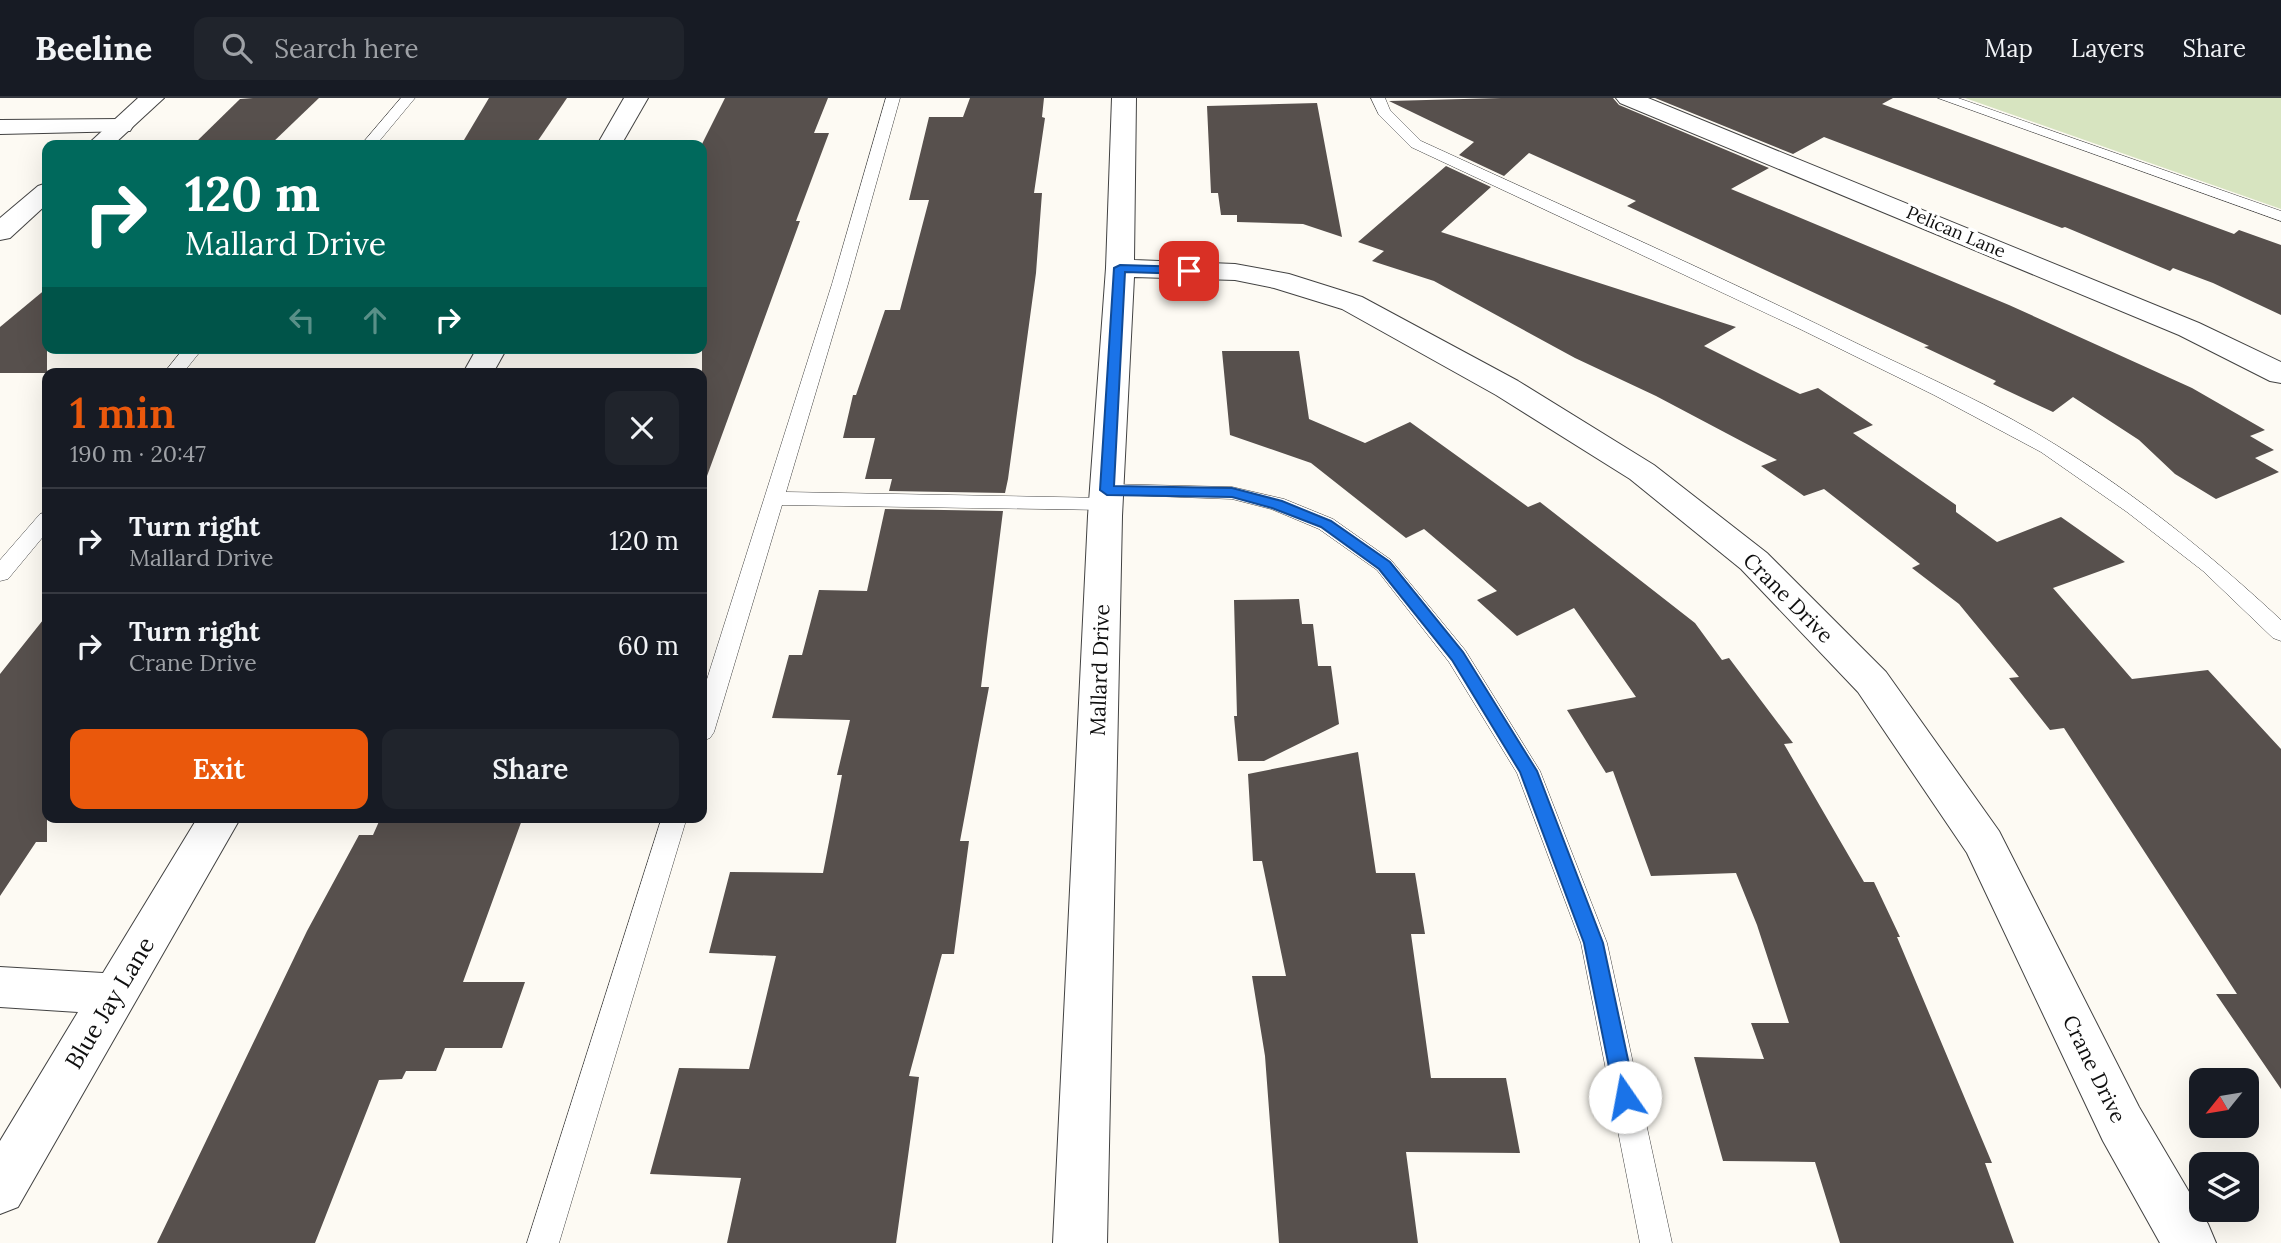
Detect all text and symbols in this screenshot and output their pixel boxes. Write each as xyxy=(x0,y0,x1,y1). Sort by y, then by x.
search box xyxy=(194,17,684,80)
text: Beeline xyxy=(35,27,152,69)
icon: search xyxy=(218,29,256,67)
text: Search here xyxy=(274,32,419,65)
text: Map xyxy=(1984,33,2033,64)
text: Layers xyxy=(2071,33,2144,64)
text: Share xyxy=(2182,33,2246,64)
text: 120 m xyxy=(185,162,320,224)
icon: right xyxy=(70,168,161,259)
street label: Pelican Lane xyxy=(1903,200,2010,263)
text: Mallard Drive xyxy=(185,223,386,264)
pin xyxy=(1159,241,1219,301)
icon: arrive xyxy=(1170,252,1208,290)
icon: left xyxy=(283,301,321,339)
icon: ahead xyxy=(356,301,394,339)
icon: right xyxy=(429,301,467,339)
text: 1 min xyxy=(70,386,175,440)
button: close xyxy=(605,391,679,465)
text: 190 m · 20:47 xyxy=(70,439,206,468)
text: Turn right xyxy=(129,510,260,543)
icon: right xyxy=(70,522,108,560)
text: 120 m xyxy=(609,524,679,557)
text: Mallard Drive xyxy=(129,543,274,572)
street label: Crane Drive xyxy=(1738,547,1839,648)
street label: Mallard Drive xyxy=(1084,604,1115,736)
text: Turn right xyxy=(129,615,260,648)
icon: right xyxy=(70,627,108,665)
text: 60 m xyxy=(618,629,679,662)
text: Crane Drive xyxy=(129,648,257,677)
button: Exit xyxy=(70,729,368,809)
button: Share xyxy=(382,729,679,809)
street label: Blue Jay Lane xyxy=(58,931,161,1075)
street label: Crane Drive xyxy=(2057,1010,2132,1127)
position arrow xyxy=(1588,1060,1662,1134)
north arrow xyxy=(2189,1068,2259,1138)
map controls xyxy=(2189,1068,2259,1222)
button: layers xyxy=(2189,1152,2259,1222)

